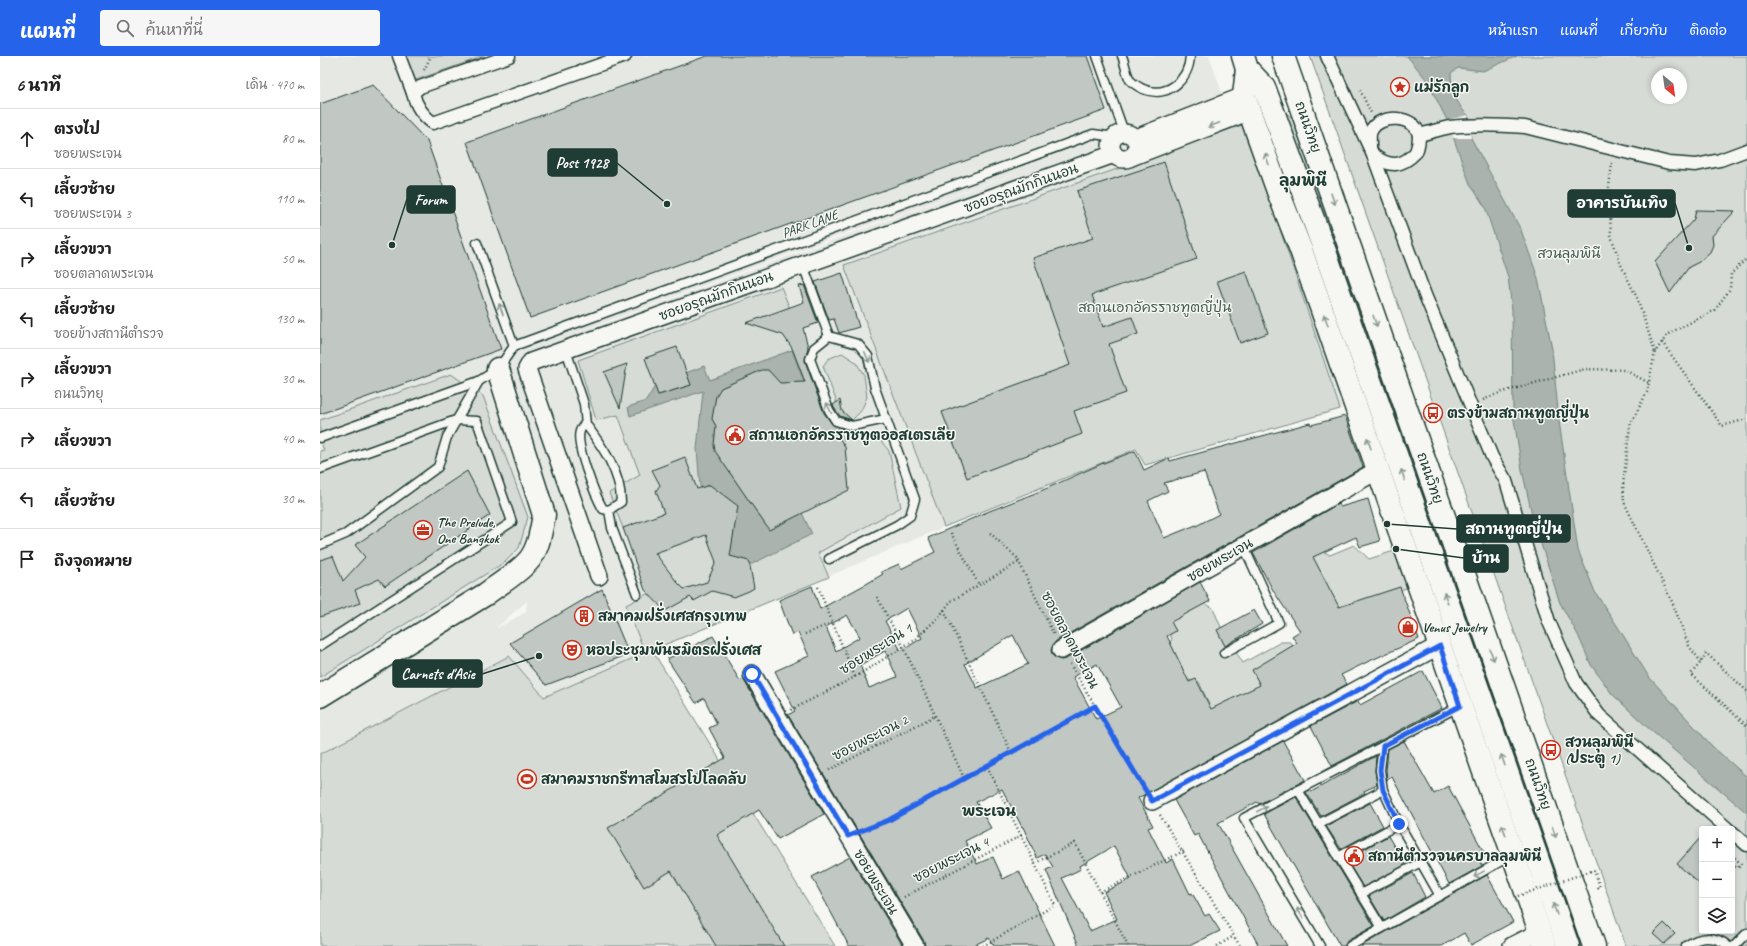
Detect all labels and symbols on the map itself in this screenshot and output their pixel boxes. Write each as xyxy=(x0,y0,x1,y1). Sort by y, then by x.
north arrow xyxy=(1651,68,1687,104)
place icon: แม่รักลูก xyxy=(1389,76,1411,98)
place label: แม่รักลูก xyxy=(1414,77,1469,98)
street label: ถนนวิทยุ xyxy=(1290,99,1325,155)
one-way arrow xyxy=(1208,122,1220,130)
callout: Post 1928 xyxy=(548,149,617,176)
one-way arrow xyxy=(1262,153,1270,165)
text: Post 1928 xyxy=(556,154,611,173)
street label: ซอยอรุณมักกินนอน xyxy=(962,159,1081,218)
district label: ลุมพินี xyxy=(1279,170,1327,193)
callout: Forum xyxy=(407,186,455,213)
callout: อาคารบันเทิง xyxy=(1568,190,1675,217)
text: Forum xyxy=(415,191,448,210)
one-way arrow xyxy=(1329,192,1337,204)
text: อาคารบันเทิง xyxy=(1576,194,1668,213)
street label: PARK LANE xyxy=(780,205,843,242)
park label: สวนลุมพินี xyxy=(1537,245,1601,263)
street label: ซอยอรุณมักกินนอน xyxy=(657,267,776,326)
park label: สถานเอกอัครราชทูตญี่ปุ่น xyxy=(1078,294,1232,317)
one-way arrow xyxy=(497,303,504,316)
one-way arrow xyxy=(1322,314,1329,327)
one-way arrow xyxy=(1372,315,1380,327)
one-way arrow xyxy=(864,351,871,363)
place label: ตรงข้ามสถานทูตญี่ปุ่น xyxy=(1447,399,1589,424)
one-way arrow xyxy=(825,402,832,414)
bus stop icon: ตรงข้ามสถานทูตญี่ปุ่น xyxy=(1422,402,1444,424)
public building icon: สถานเอกอัครราชทูตออสเตรเลีย xyxy=(724,424,746,446)
place label: สถานเอกอัครราชทูตออสเตรเลีย xyxy=(749,425,955,446)
one-way arrow xyxy=(1364,437,1372,449)
street label: ถนนวิทยุ xyxy=(1412,450,1447,506)
one-way arrow xyxy=(1399,470,1407,482)
place label: The Prelude, One Bangkok xyxy=(437,514,500,547)
callout: สถานทูตญี่ปุ่น xyxy=(1457,515,1570,542)
text: สถานทูตญี่ปุ่น xyxy=(1466,515,1563,540)
office icon: The Prelude, One Bangkok xyxy=(412,519,434,541)
street label: ซอยพระเจน xyxy=(1184,534,1256,586)
callout: บ้าน xyxy=(1464,545,1508,572)
text: บ้าน xyxy=(1472,548,1500,568)
street label: ซอยตลาดพระเจน xyxy=(1037,589,1103,692)
one-way arrow xyxy=(1442,592,1450,604)
place label: สมาคมฝรั่งเศสกรุงเทพ xyxy=(598,602,747,627)
building icon: สมาคมฝรั่งเศสกรุงเทพ xyxy=(573,605,595,627)
shop icon: Venus Jewelry xyxy=(1397,616,1419,638)
place label: Venus Jewelry xyxy=(1422,619,1489,636)
street label: ซอยพระเจน 1 xyxy=(836,620,916,678)
place label: หอประชุมพันธมิตรฝรั่งเศส xyxy=(586,636,762,661)
theatre icon: หอประชุมพันธมิตรฝรั่งเศส xyxy=(561,639,583,661)
one-way arrow xyxy=(1489,649,1497,661)
callout: Carnets d'Asie xyxy=(393,660,482,687)
text: Carnets d'Asie xyxy=(401,665,476,684)
route start xyxy=(743,665,761,683)
street label: ซอยพระเจน 2 xyxy=(829,711,912,764)
place label: สวนลุมพินี (ประตู 1) xyxy=(1565,732,1634,769)
bus stop icon: สวนลุมพินี (ประตู 1) xyxy=(1540,739,1562,761)
one-way arrow xyxy=(1499,754,1506,767)
street label: ถนนวิทยุ xyxy=(1520,756,1555,812)
sports icon: สมาคมราชกรีฑาสโมสรโปโลคลับ xyxy=(516,768,538,790)
place label: สมาคมราชกรีฑาสโมสรโปโลคลับ xyxy=(541,769,747,788)
district label: พระเจน xyxy=(962,802,1016,821)
one-way arrow xyxy=(1255,805,1267,812)
route end xyxy=(1390,815,1408,833)
one-way arrow xyxy=(1500,824,1507,837)
one-way arrow xyxy=(1551,826,1559,838)
street label: ซอยพระเจน 4 xyxy=(910,833,993,886)
public building icon: สถานีตำรวจนครบาลลุมพินี xyxy=(1343,845,1365,867)
street label: ซอยพระเจน xyxy=(850,846,902,918)
place label: สถานีตำรวจนครบาลลุมพินี xyxy=(1368,846,1541,867)
one-way arrow xyxy=(1473,871,1485,878)
one-way arrow xyxy=(1551,904,1559,916)
one-way arrow xyxy=(1296,907,1304,919)

